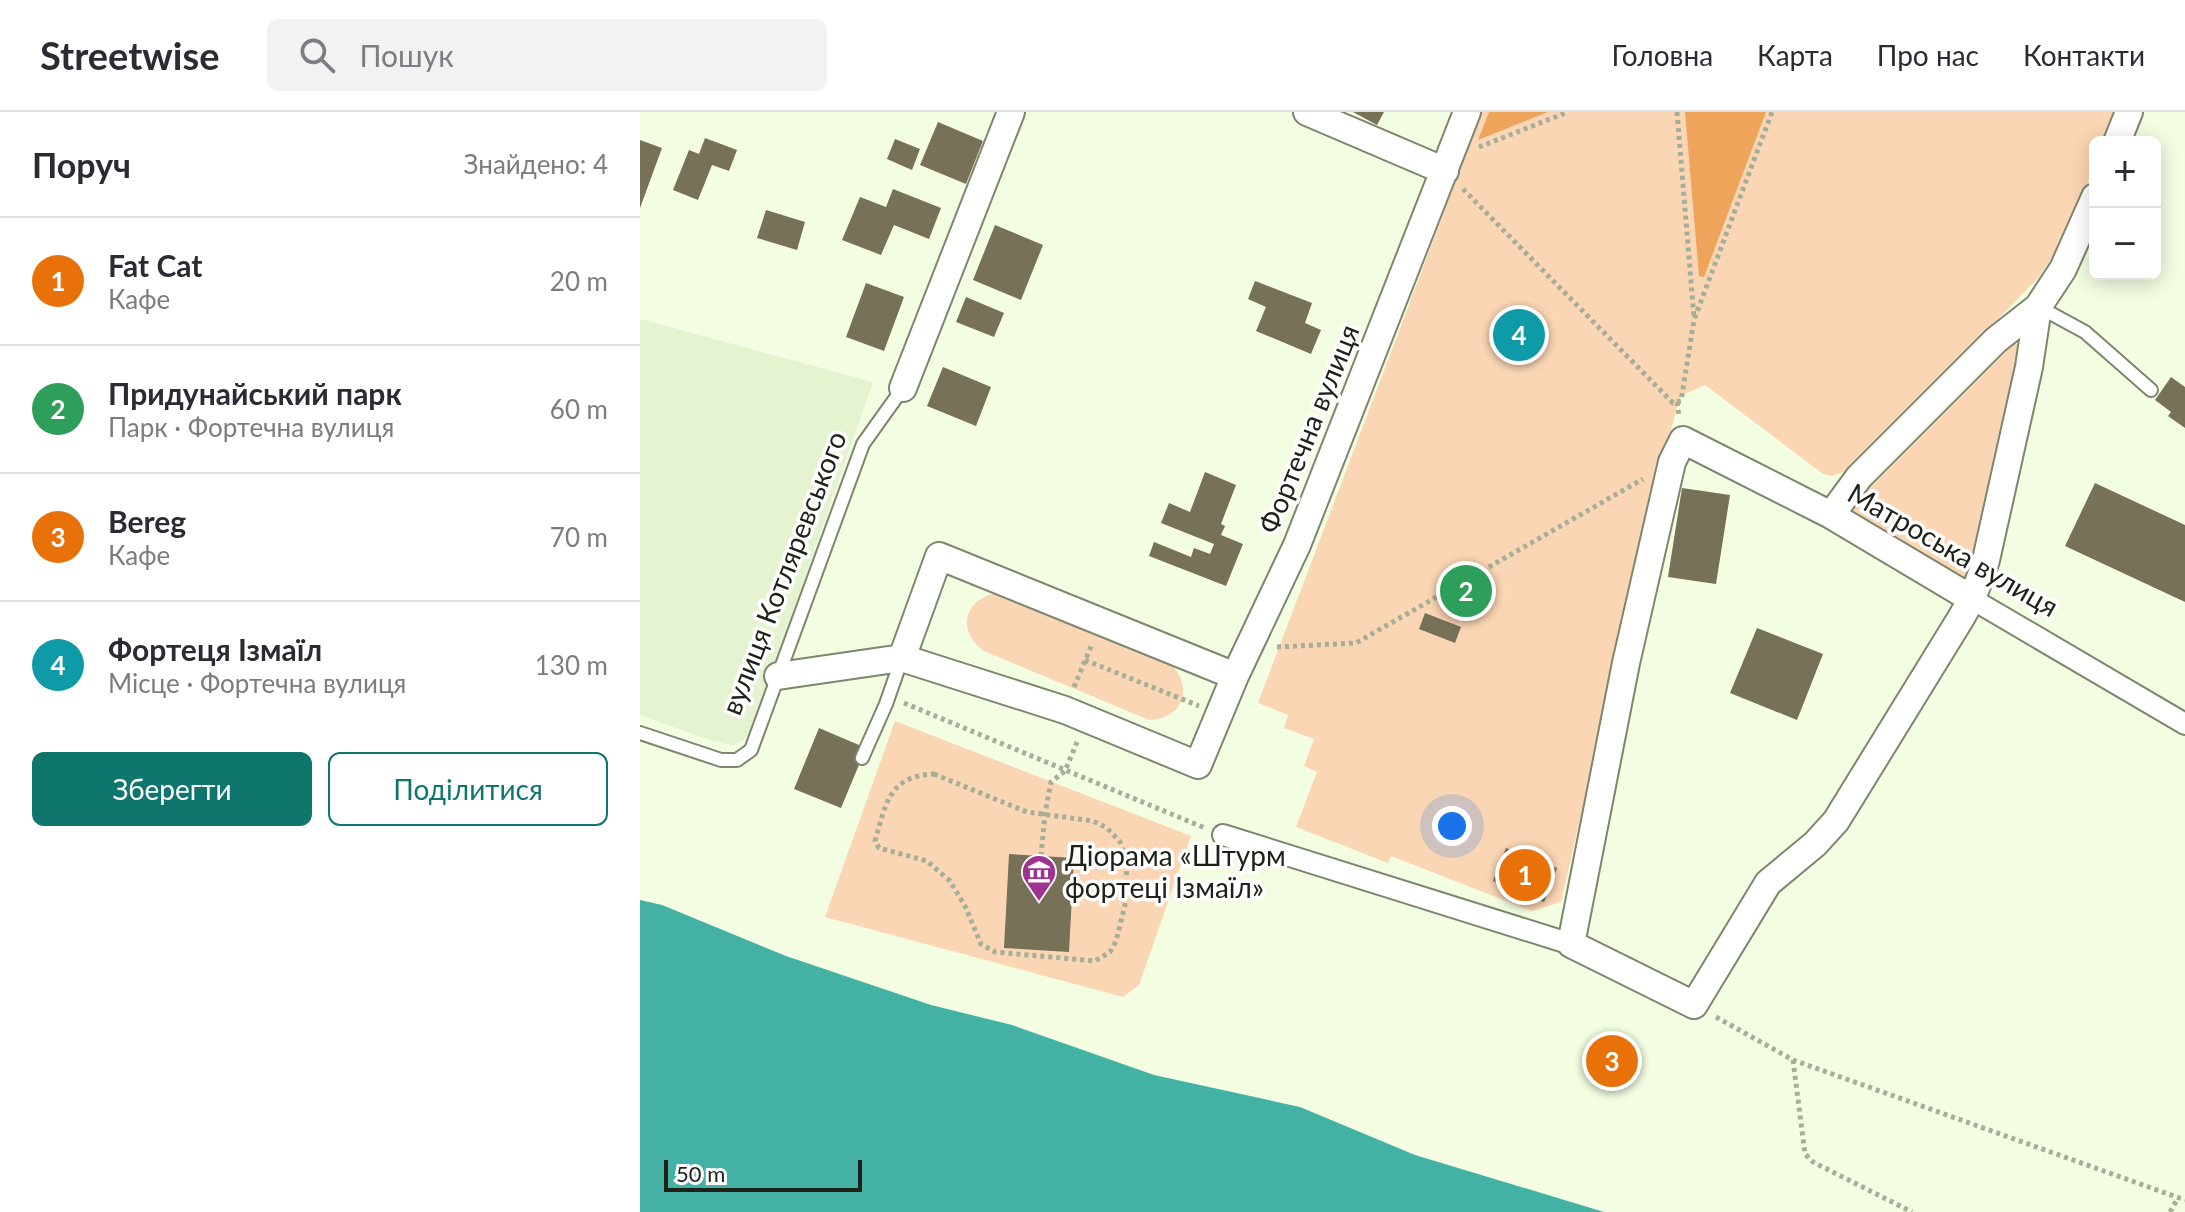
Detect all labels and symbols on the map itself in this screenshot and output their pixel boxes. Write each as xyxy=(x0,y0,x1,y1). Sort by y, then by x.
pin: 4 xyxy=(1493,305,1545,365)
street label: Фортечна вулиця xyxy=(1251,319,1365,538)
street label: вулиця Котляревського xyxy=(713,426,853,719)
street label: Матроська вулиця xyxy=(1842,475,2065,623)
pin: 2 xyxy=(1440,561,1492,621)
your location xyxy=(1432,806,1472,846)
place label: Діорама «Штурм фортеці Ізмаїл» xyxy=(1065,838,1286,904)
pin: 1 xyxy=(1499,845,1551,905)
museum icon: Діорама «Штурм фортеці Ізмаїл» xyxy=(1020,853,1058,903)
pin: 3 xyxy=(1586,1031,1638,1091)
scale bar xyxy=(664,1156,862,1192)

